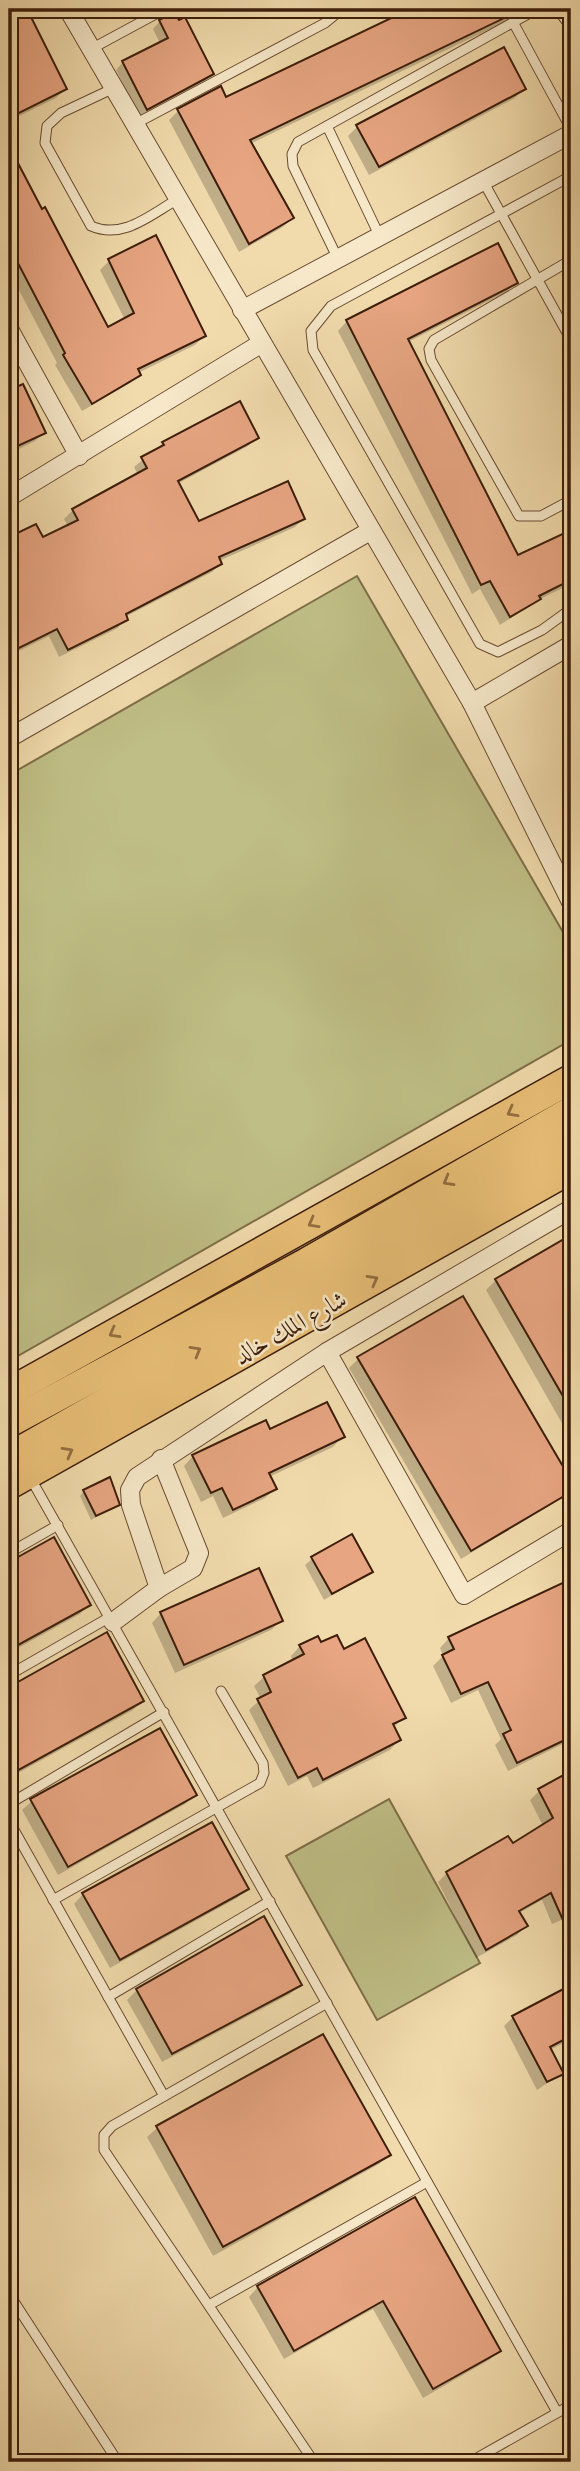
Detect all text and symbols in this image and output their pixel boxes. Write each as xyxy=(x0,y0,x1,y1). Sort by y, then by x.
one-way arrow xyxy=(506,1104,519,1117)
one-way arrow xyxy=(443,1173,455,1186)
one-way arrow xyxy=(307,1215,320,1228)
one-way arrow xyxy=(366,1275,379,1288)
street label: شارع الملك خالد xyxy=(228,1283,354,1375)
one-way arrow xyxy=(109,1325,121,1338)
one-way arrow xyxy=(188,1346,201,1359)
one-way arrow xyxy=(61,1447,74,1460)

